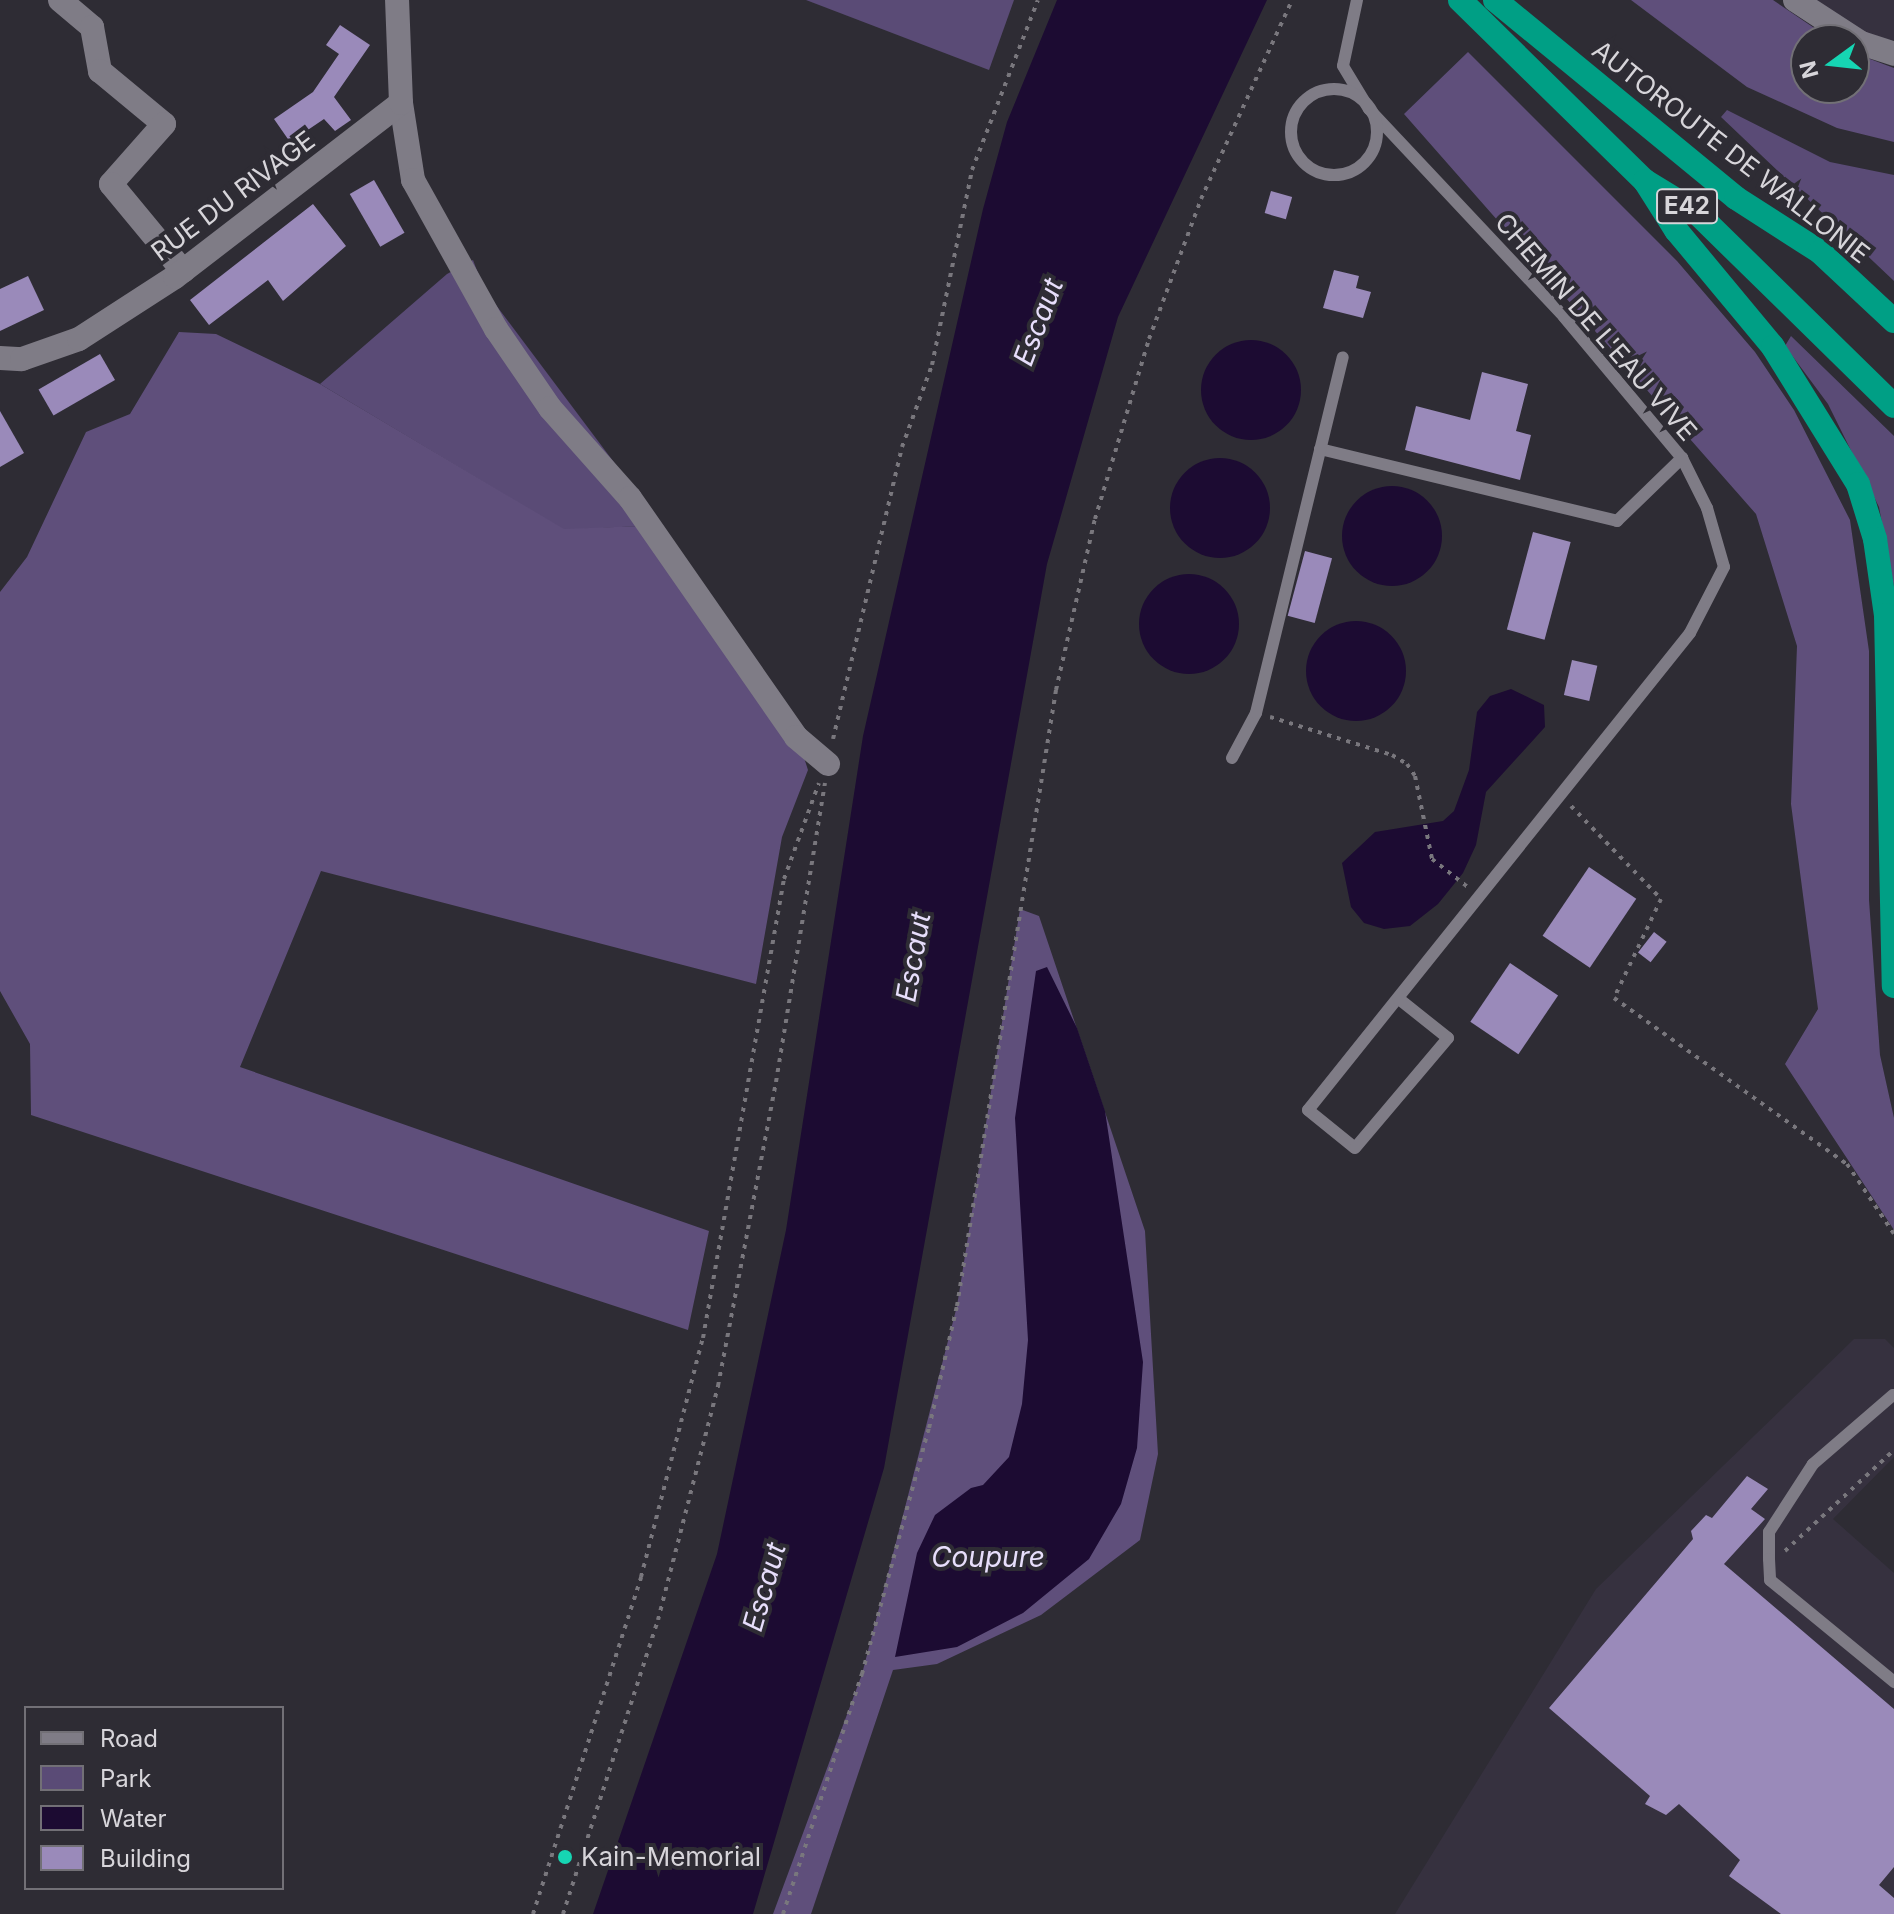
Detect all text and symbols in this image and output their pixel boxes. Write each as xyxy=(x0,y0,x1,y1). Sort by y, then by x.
north arrow xyxy=(1790,24,1870,104)
street label: AUTOROUTE DE WALLONIE xyxy=(1586,34,1876,270)
street label: RUE DU RIVAGE xyxy=(145,124,321,268)
road number: E42 xyxy=(1655,186,1719,226)
street label: CHEMIN DE L'EAU VIVE xyxy=(1489,207,1703,447)
water label: Escaut xyxy=(1006,274,1070,370)
water label: Escaut xyxy=(889,909,937,1005)
water label: Escaut xyxy=(735,1539,793,1635)
water label: Coupure xyxy=(931,1540,1045,1574)
legend xyxy=(24,1706,284,1890)
text: Road xyxy=(100,1724,158,1753)
text: Park xyxy=(100,1764,151,1793)
text: Water xyxy=(100,1804,167,1833)
place label: Kain-Memorial xyxy=(581,1841,761,1873)
text: Building xyxy=(100,1844,191,1873)
marker: Kain-Memorial xyxy=(556,1848,574,1866)

